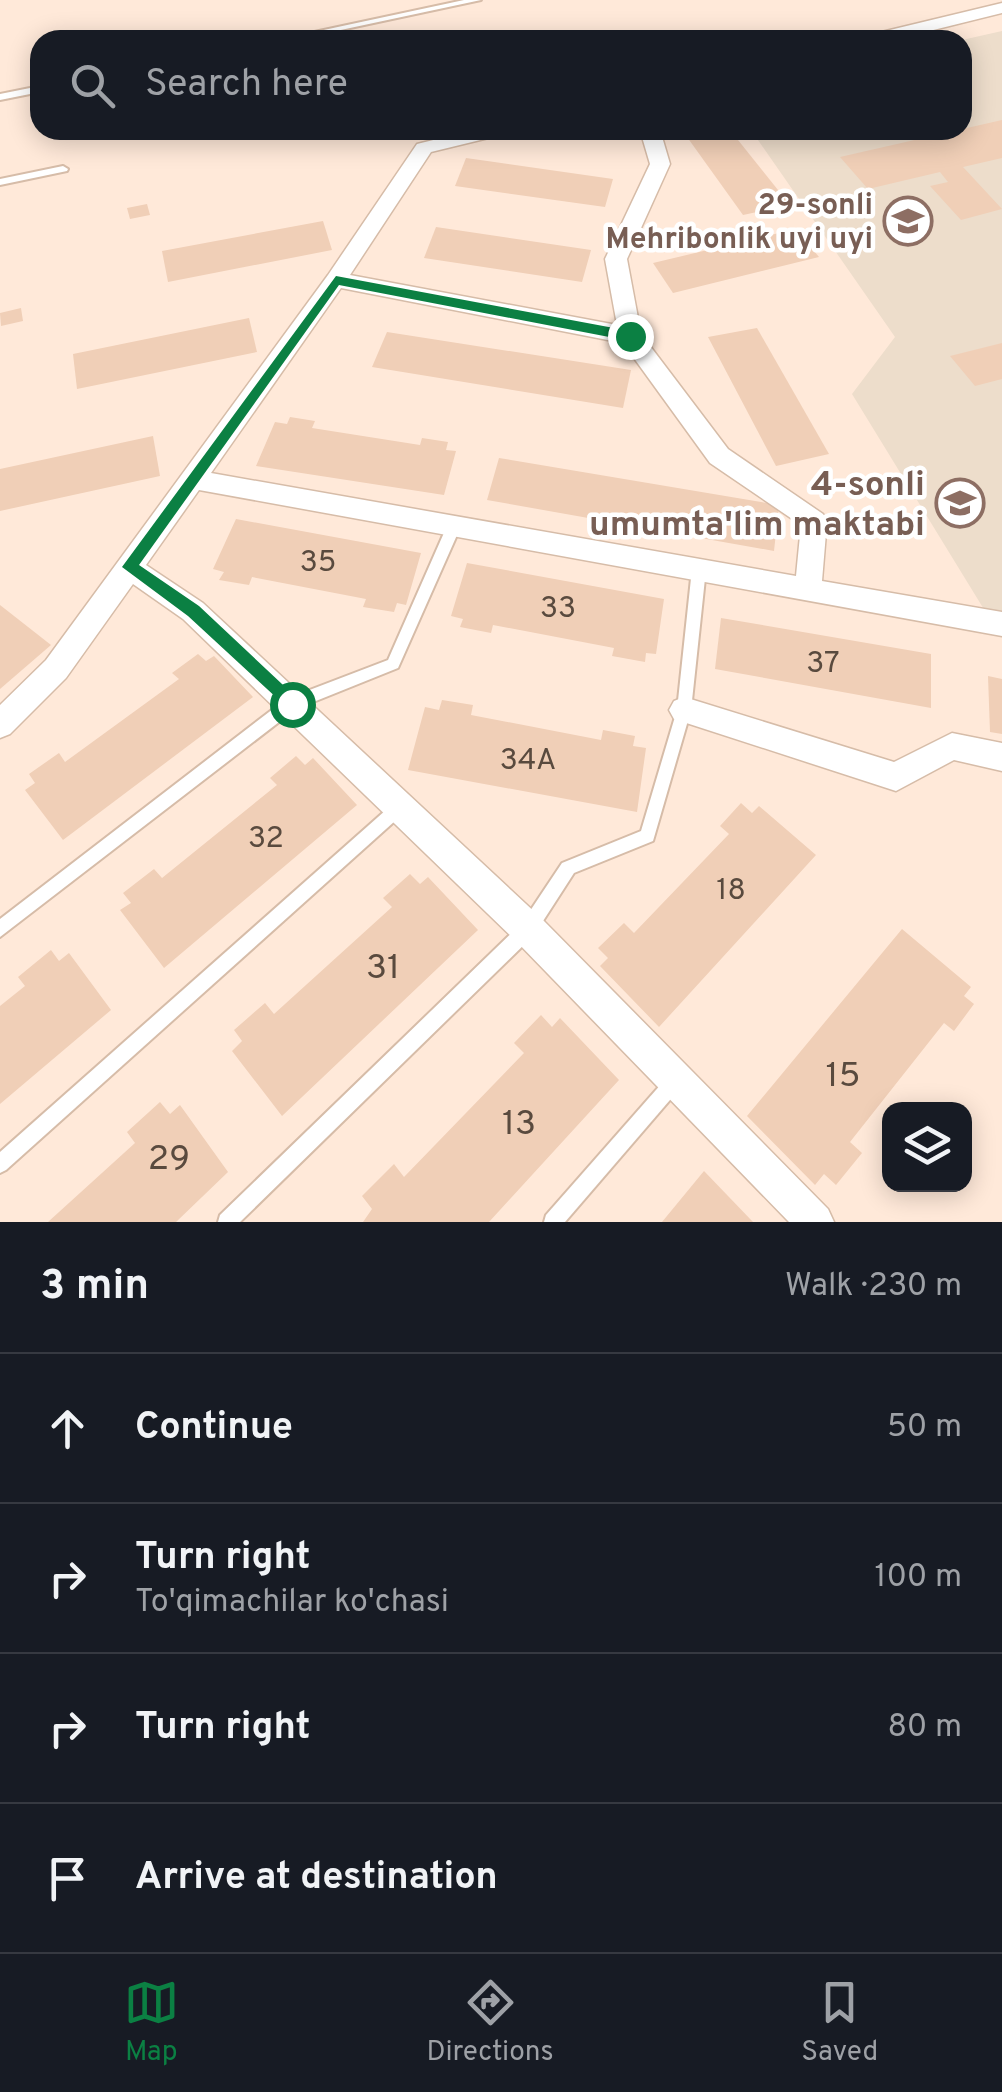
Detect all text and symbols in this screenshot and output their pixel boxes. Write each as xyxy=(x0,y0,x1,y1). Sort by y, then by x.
search box xyxy=(30,30,972,140)
icon: search xyxy=(65,58,120,113)
text: Search here xyxy=(145,61,348,110)
place label: 29-sonli Mehribonlik uyi uyi xyxy=(606,188,873,259)
school or university icon: 29-sonli Mehribonlik uyi uyi xyxy=(882,195,934,247)
route end xyxy=(608,314,654,360)
place label: 4-sonli umumta'lim maktabi xyxy=(589,464,925,548)
school or university icon: 4-sonli umumta'lim maktabi xyxy=(934,477,986,529)
house number: 35 xyxy=(300,545,336,582)
house number: 33 xyxy=(540,591,576,628)
house number: 37 xyxy=(806,646,840,683)
route start xyxy=(270,682,316,728)
house number: 34А xyxy=(500,743,556,780)
house number: 32 xyxy=(248,821,284,858)
house number: 18 xyxy=(716,873,746,910)
house number: 31 xyxy=(366,947,400,991)
house number: 15 xyxy=(826,1055,860,1099)
map controls xyxy=(882,1102,972,1192)
button: layers xyxy=(882,1102,972,1192)
house number: 13 xyxy=(502,1103,536,1147)
house number: 29 xyxy=(148,1138,190,1182)
text: 3 min xyxy=(40,1261,149,1314)
text: Walk · 230 m xyxy=(785,1267,962,1307)
icon: ahead xyxy=(40,1401,95,1456)
text: Continue xyxy=(135,1404,293,1453)
text: 50 m xyxy=(887,1408,962,1448)
text: Turn right xyxy=(135,1534,310,1583)
icon: right xyxy=(40,1551,95,1606)
text: 100 m xyxy=(875,1558,962,1598)
text: To'qimachilar ko'chasi xyxy=(135,1583,449,1623)
icon: right xyxy=(40,1701,95,1756)
text: Turn right xyxy=(135,1704,310,1753)
text: 80 m xyxy=(888,1708,962,1748)
icon: arrive xyxy=(40,1851,95,1906)
text: Arrive at destination xyxy=(135,1854,498,1903)
tab: Map xyxy=(124,1975,179,2071)
tab: Directions xyxy=(426,1975,554,2071)
tab: Saved xyxy=(801,1975,878,2071)

